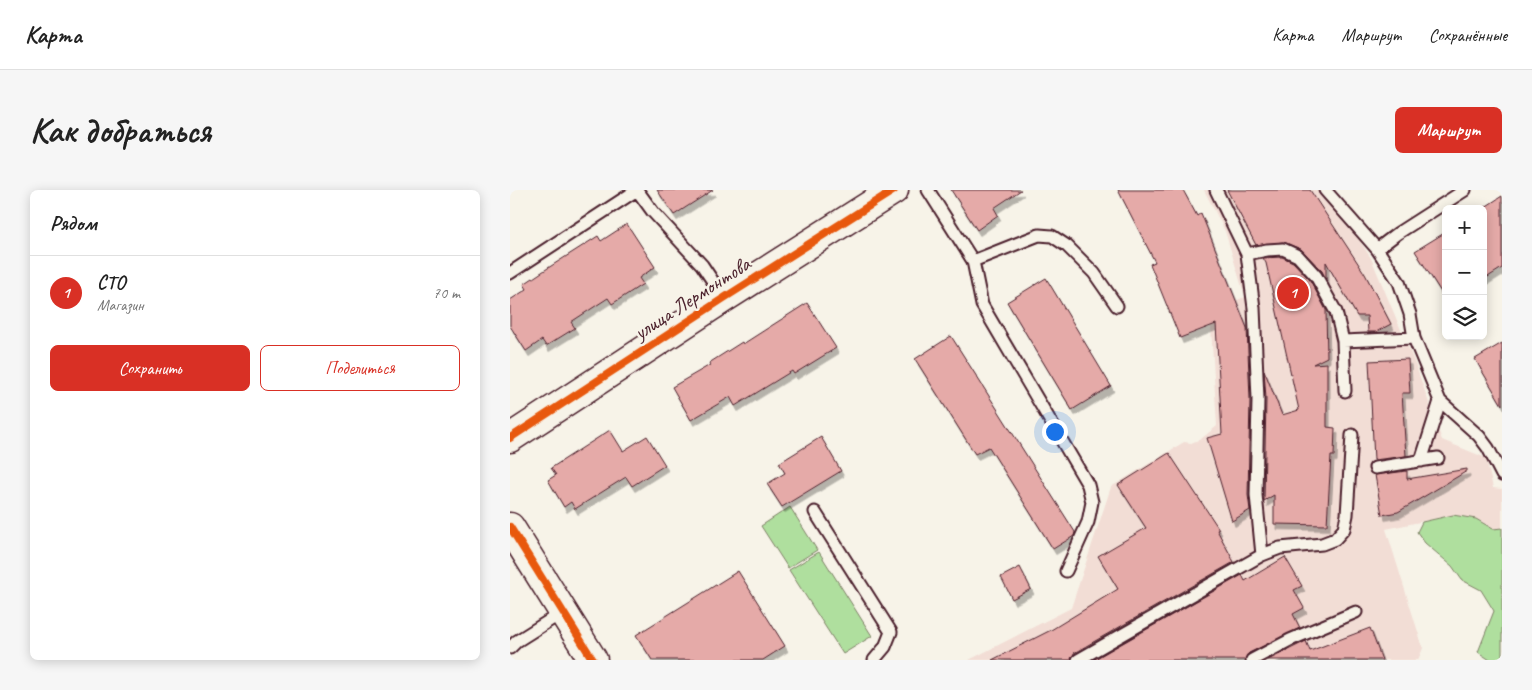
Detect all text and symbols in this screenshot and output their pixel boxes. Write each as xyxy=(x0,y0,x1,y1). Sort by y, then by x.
text: Карта xyxy=(25,20,82,50)
text: Карта xyxy=(1272,24,1313,46)
text: Маршрут xyxy=(1341,24,1401,46)
text: Сохранённые xyxy=(1429,24,1507,46)
button: Маршрут xyxy=(1395,107,1502,153)
text: Как добраться xyxy=(30,108,211,153)
map controls xyxy=(1442,205,1487,340)
button: + xyxy=(1442,205,1487,250)
text: Рядом xyxy=(50,210,97,236)
street label: улица Лермонтова xyxy=(627,250,757,346)
button: − xyxy=(1442,250,1487,295)
text: СТО xyxy=(97,271,125,295)
pin: 1 xyxy=(1277,274,1309,312)
text: 1 xyxy=(62,283,70,303)
text: 70 m xyxy=(433,283,460,303)
text: Магазин xyxy=(97,295,144,315)
button: layers xyxy=(1442,295,1487,340)
button: Сохранить xyxy=(50,345,250,391)
button: Поделиться xyxy=(260,345,460,391)
your location xyxy=(1042,419,1068,445)

